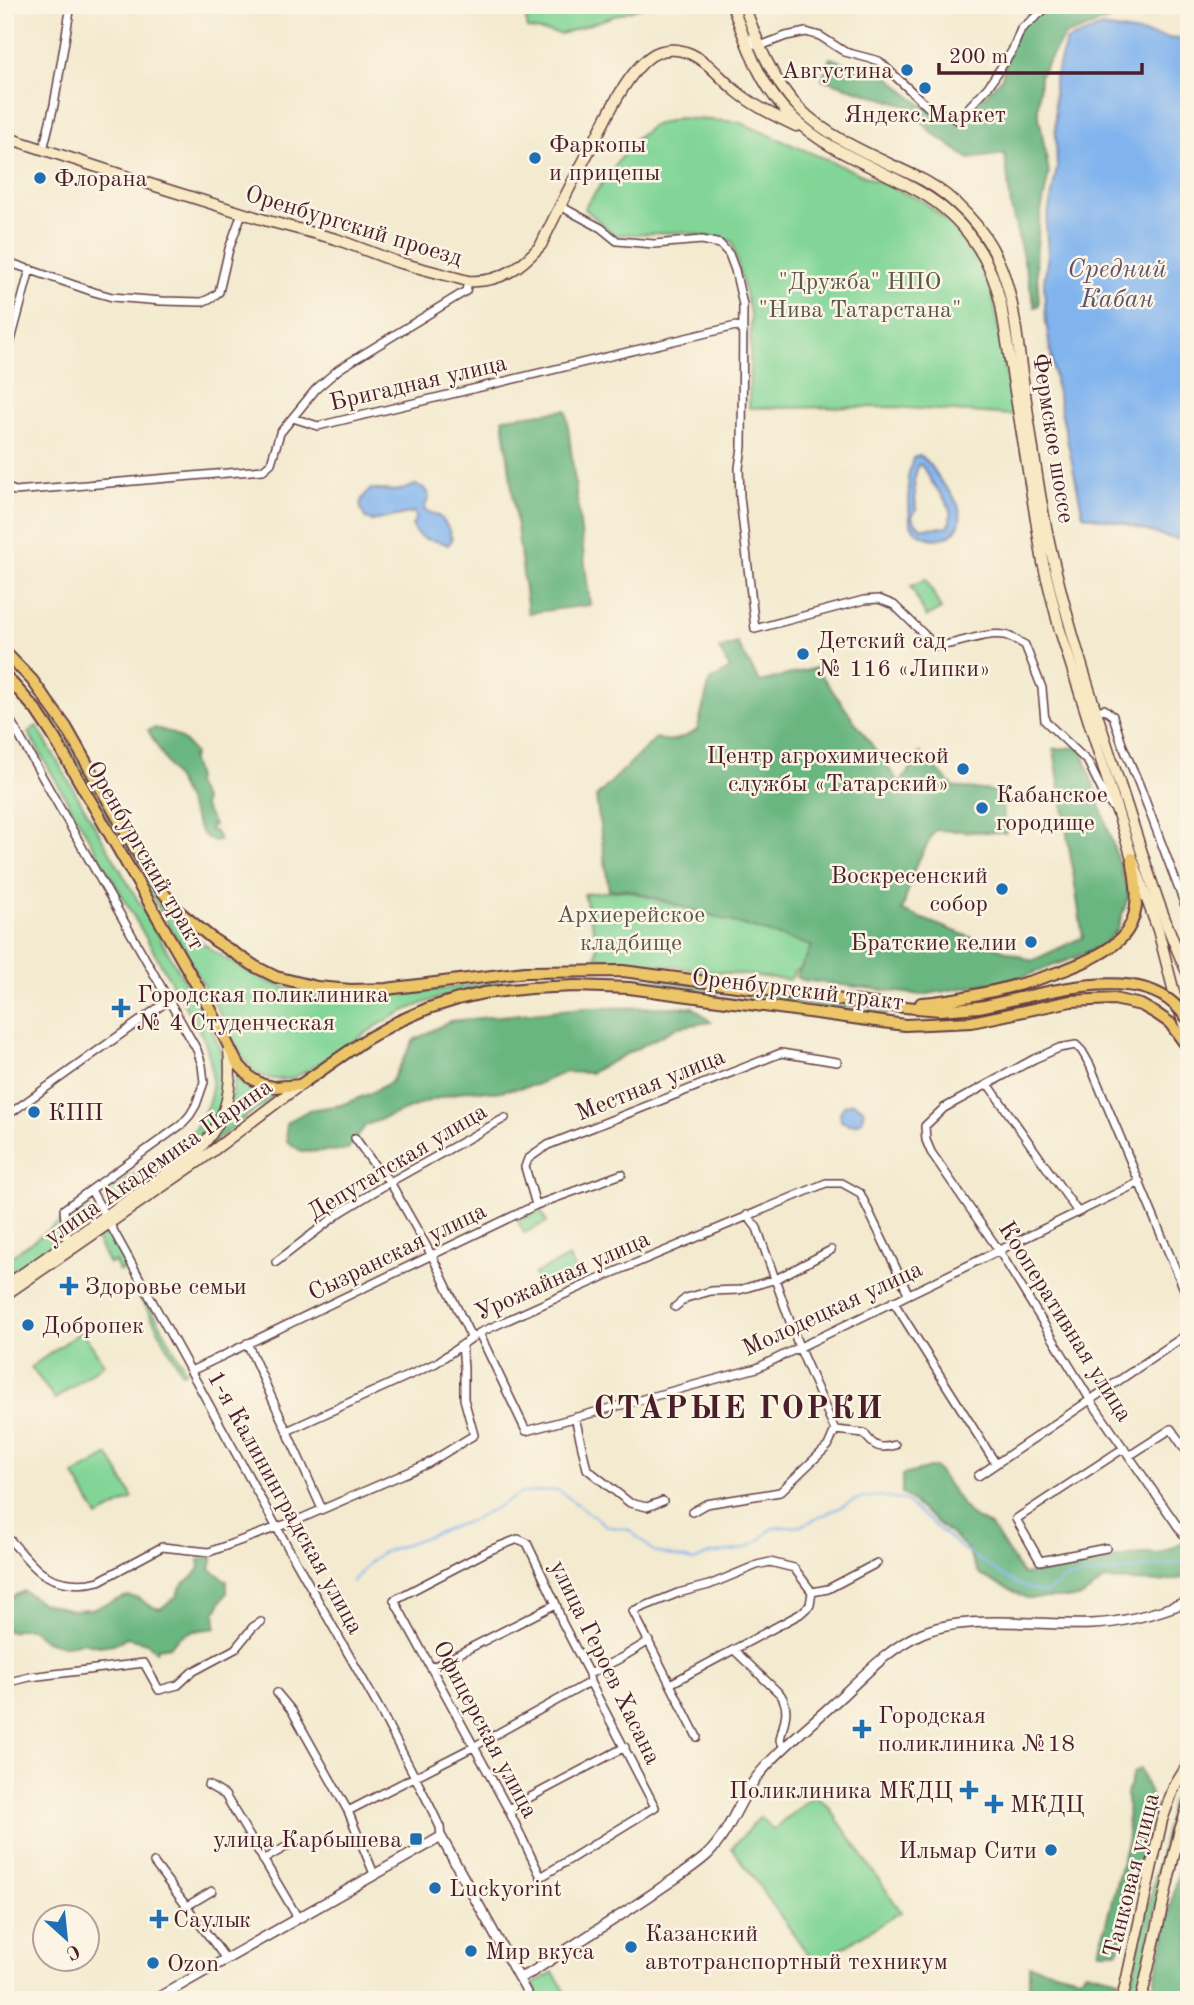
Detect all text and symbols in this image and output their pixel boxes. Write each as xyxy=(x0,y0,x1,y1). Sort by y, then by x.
scale bar xyxy=(939,32,1142,76)
text: 200 m xyxy=(949,47,1008,68)
place label: Августина xyxy=(781,60,893,84)
marker: Августина xyxy=(899,62,915,78)
marker: Яндекс.Маркет xyxy=(917,80,933,96)
place label: Яндекс.Маркет xyxy=(844,104,1006,128)
place label: Фаркопы и прицепы xyxy=(549,134,660,186)
marker: Фаркопы и прицепы xyxy=(527,150,543,166)
place label: Флорана xyxy=(54,168,148,192)
marker: Флорана xyxy=(32,170,48,186)
street label: Оренбургский проезд xyxy=(242,182,465,271)
water label: Средний Кабан xyxy=(1067,257,1167,313)
park label: "Дружба" НПО "Нива Татарстана" xyxy=(759,271,961,323)
street label: Бригадная улица xyxy=(327,352,510,416)
street label: Фермское шоссе xyxy=(1027,352,1077,525)
place label: Детский сад № 116 «Липки» xyxy=(817,630,991,682)
marker: Детский сад № 116 «Липки» xyxy=(795,646,811,662)
place label: Центр агрохимической службы «Татарский» xyxy=(707,745,949,797)
street label: Оренбургский тракт xyxy=(80,757,208,955)
marker: Центр агрохимической службы «Татарский» xyxy=(955,761,971,777)
place label: Кабанское городище xyxy=(996,784,1108,836)
marker: Кабанское городище xyxy=(974,800,990,816)
place label: Воскресенский собор xyxy=(831,865,988,917)
marker: Воскресенский собор xyxy=(994,881,1010,897)
park label: Архиерейское кладбище xyxy=(557,904,705,956)
place label: Братские келии xyxy=(850,932,1017,956)
marker: Братские келии xyxy=(1023,934,1039,950)
street label: Оренбургский тракт xyxy=(690,966,905,1016)
place label: Городская поликлиника № 4 Студенческая xyxy=(137,984,389,1036)
marker: Городская поликлиника № 4 Студенческая xyxy=(111,998,131,1018)
street label: Местная улица xyxy=(573,1045,729,1127)
street label: улица Академика Парина xyxy=(41,1075,277,1250)
street label: Депутатская улица xyxy=(304,1100,492,1226)
place label: КПП xyxy=(48,1102,103,1126)
marker: КПП xyxy=(26,1104,42,1120)
street label: Сызранская улица xyxy=(305,1199,491,1306)
street label: Кооперативная улица xyxy=(993,1218,1136,1427)
street label: Урожайная улица xyxy=(472,1228,654,1326)
street label: Молодецкая улица xyxy=(739,1258,927,1362)
marker: Здоровье семьи xyxy=(59,1276,79,1296)
place label: Здоровье семьи xyxy=(85,1276,247,1300)
place label: Добропек xyxy=(42,1315,144,1339)
marker: Добропек xyxy=(20,1317,36,1333)
street label: 1-я Калининградская улица xyxy=(202,1367,367,1639)
district label: СТАРЫЕ ГОРКИ xyxy=(594,1394,884,1426)
street label: улица Героев Хасана xyxy=(544,1557,664,1769)
street label: Офицерская улица xyxy=(427,1637,541,1823)
place label: Городская поликлиника №18 xyxy=(878,1705,1075,1757)
marker: Городская поликлиника №18 xyxy=(852,1719,872,1739)
place label: Поликлиника МКДЦ xyxy=(729,1780,953,1804)
marker: Поликлиника МКДЦ xyxy=(959,1780,979,1800)
street label: Танковая улица xyxy=(1101,1791,1165,1960)
marker: МКДЦ xyxy=(984,1794,1004,1814)
place label: МКДЦ xyxy=(1010,1794,1085,1818)
place label: улица Карбышева xyxy=(213,1829,402,1853)
marker: улица Карбышева xyxy=(408,1831,424,1847)
place label: Ильмар Сити xyxy=(898,1840,1037,1864)
marker: Ильмар Сити xyxy=(1043,1842,1059,1858)
place label: Luckyorint xyxy=(449,1878,562,1902)
marker: Luckyorint xyxy=(427,1880,443,1896)
north arrow xyxy=(32,1904,102,1974)
place label: Саулык xyxy=(173,1909,251,1933)
marker: Саулык xyxy=(151,1911,167,1927)
place label: Казанский автотранспортный техникум xyxy=(645,1923,948,1975)
marker: Казанский автотранспортный техникум xyxy=(623,1939,639,1955)
text: С xyxy=(63,1940,82,1962)
place label: Мир вкуса xyxy=(485,1941,595,1965)
marker: Мир вкуса xyxy=(463,1943,479,1959)
place label: Ozon xyxy=(167,1953,219,1977)
marker: Ozon xyxy=(145,1955,161,1971)

